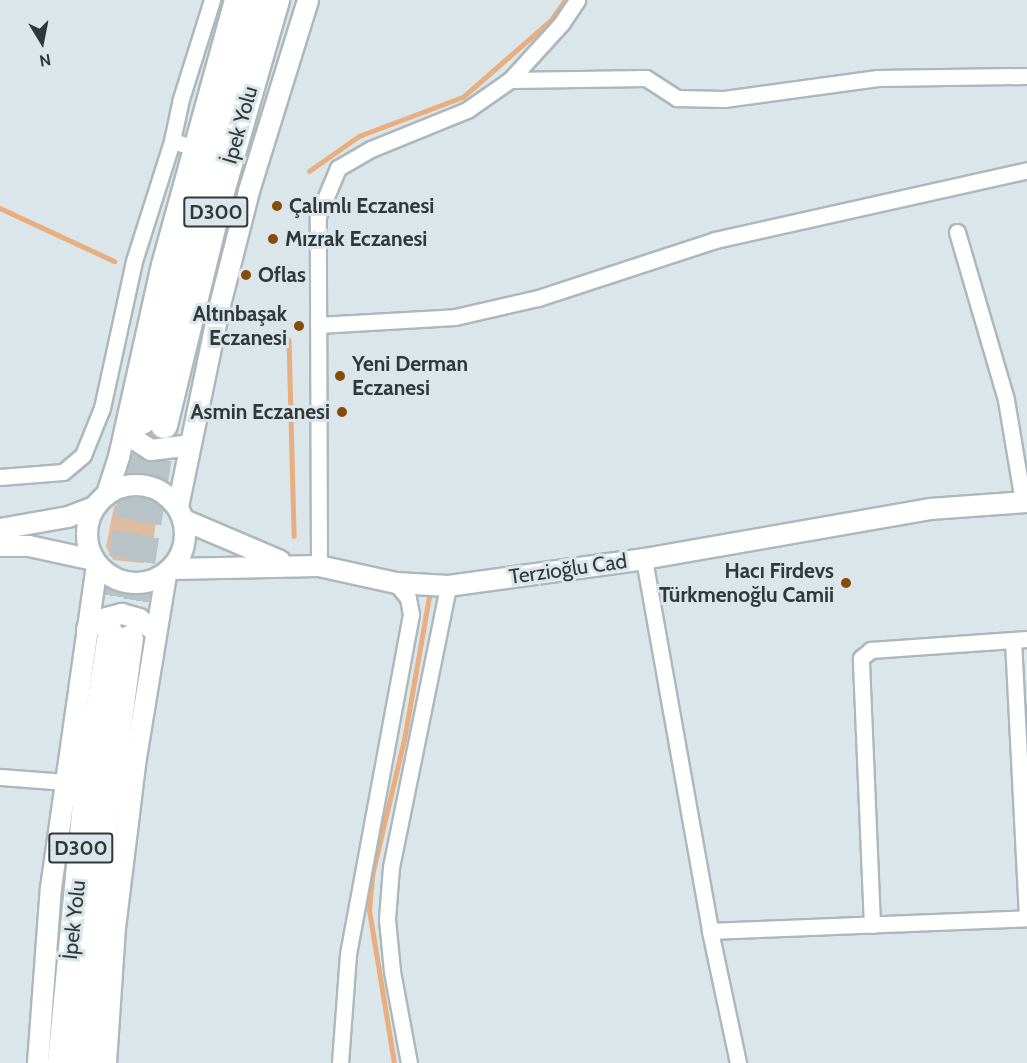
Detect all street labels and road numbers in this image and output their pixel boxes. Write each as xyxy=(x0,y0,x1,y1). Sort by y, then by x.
street label: İpek Yolu xyxy=(217,83,263,167)
road number: D300 xyxy=(183,195,249,229)
street label: Terzioğlu Cad xyxy=(508,548,628,590)
road number: D300 xyxy=(48,831,114,865)
street label: İpek Yolu xyxy=(57,879,91,961)

